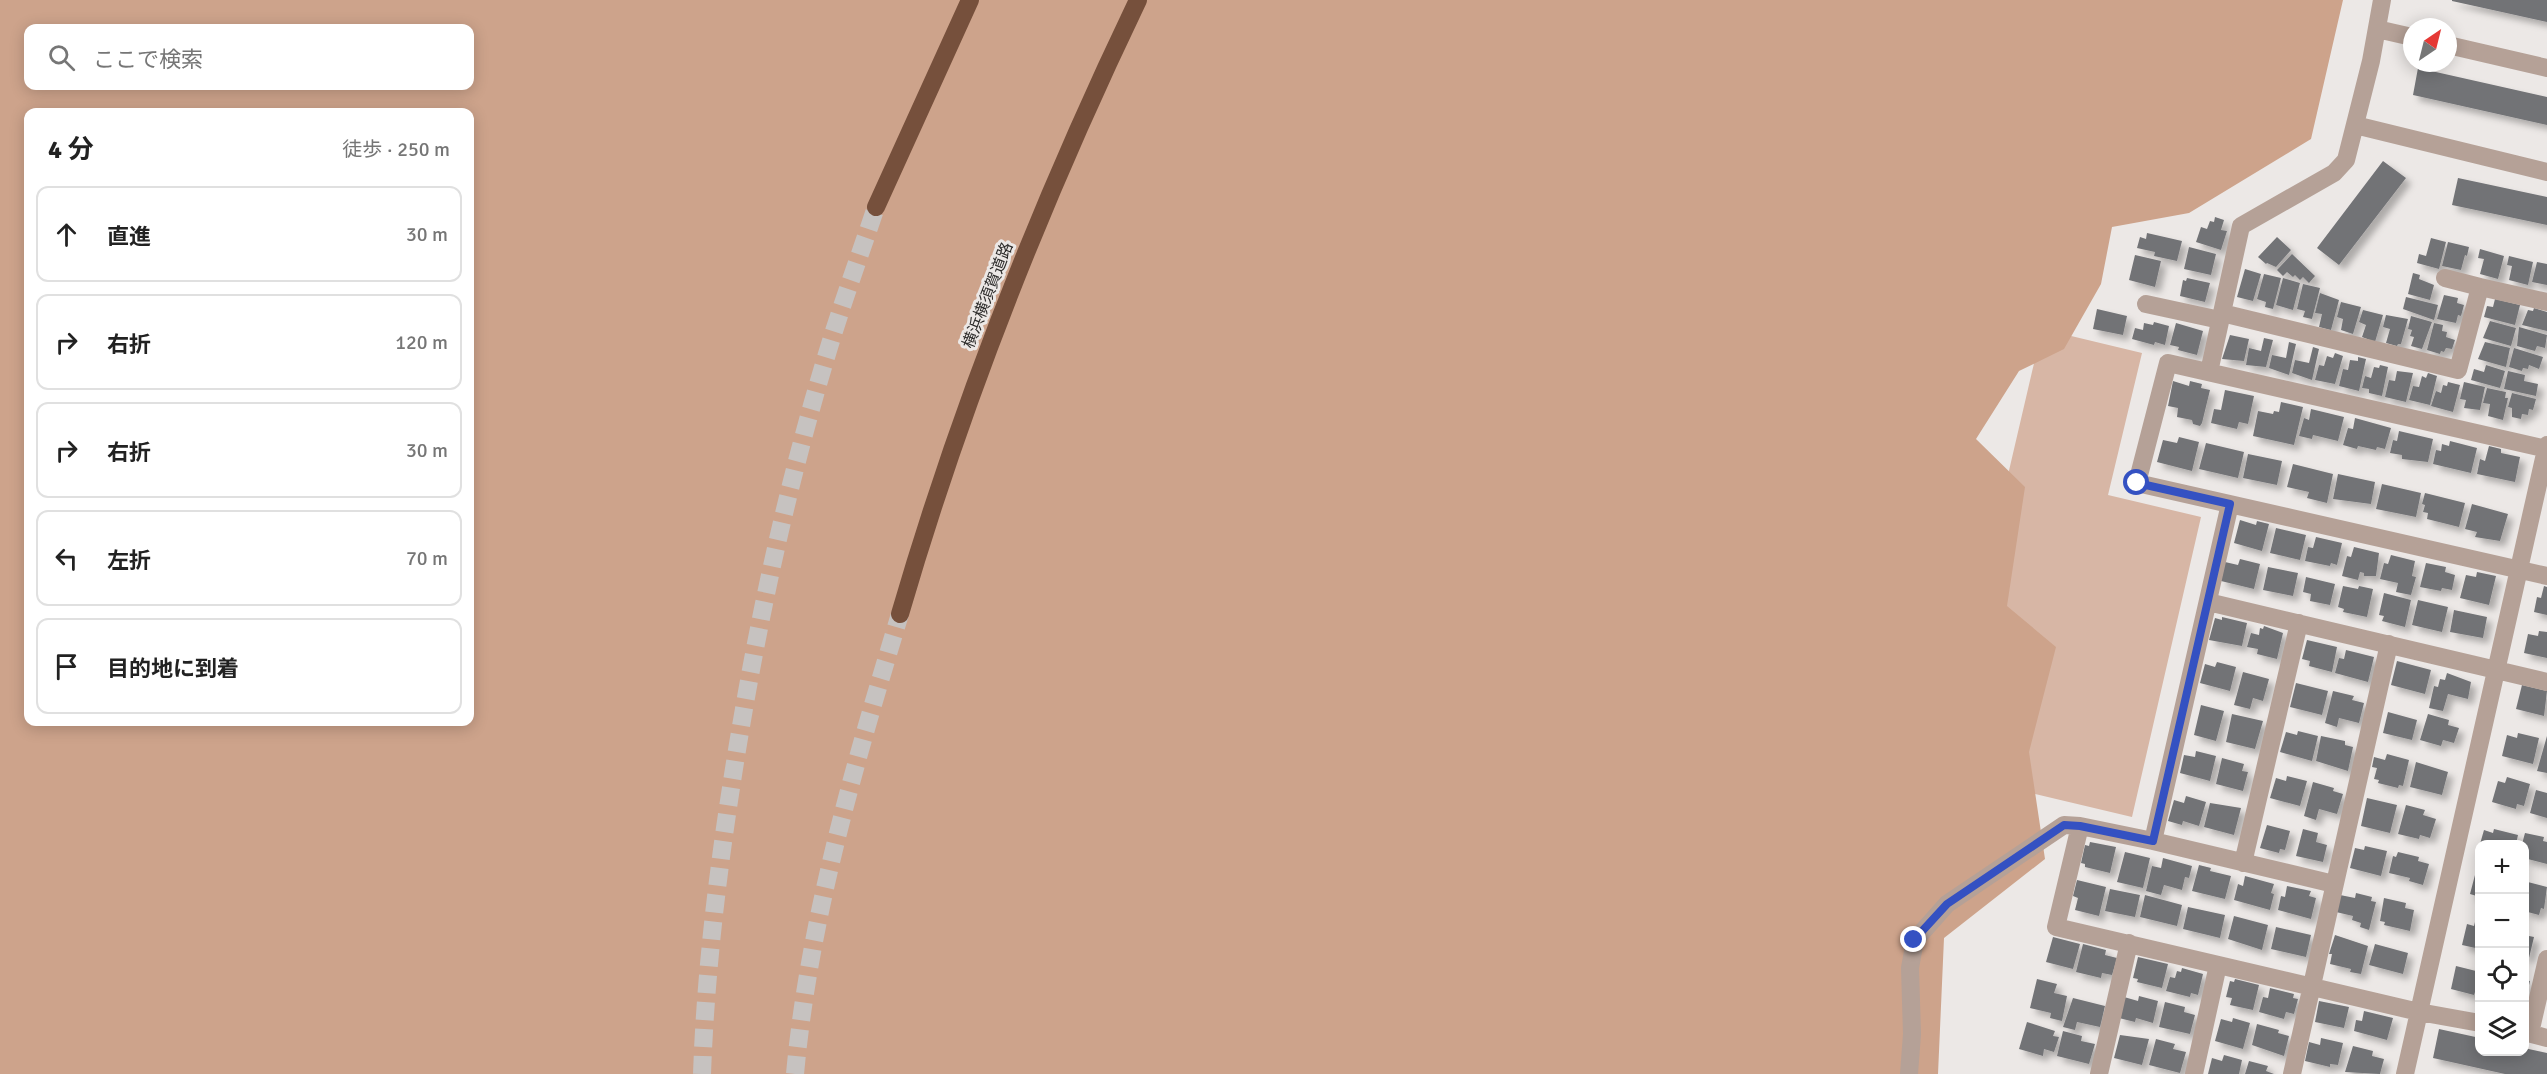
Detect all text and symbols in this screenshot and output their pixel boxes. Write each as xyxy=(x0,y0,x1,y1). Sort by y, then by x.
north arrow xyxy=(2403,18,2457,72)
search box xyxy=(24,24,474,90)
icon: search xyxy=(45,41,78,74)
text: ここで検索 xyxy=(93,46,203,73)
text: 4 分 xyxy=(48,134,94,166)
text: 徒歩 · 250 m xyxy=(342,137,450,162)
icon: ahead xyxy=(50,218,83,251)
text: 30 m xyxy=(406,222,448,247)
text: 直進 xyxy=(107,223,151,250)
street label: 横浜横須賀道路 xyxy=(959,239,1017,351)
icon: right xyxy=(50,326,83,359)
text: 120 m xyxy=(395,330,448,355)
text: 右折 xyxy=(107,331,151,358)
icon: right xyxy=(50,434,83,467)
text: 30 m xyxy=(406,438,448,463)
text: 右折 xyxy=(107,439,151,466)
route start xyxy=(2123,469,2149,495)
icon: left xyxy=(50,542,83,575)
text: 70 m xyxy=(406,546,448,571)
text: 左折 xyxy=(107,547,151,574)
icon: arrive xyxy=(50,650,83,683)
text: 目的地に到着 xyxy=(107,655,239,682)
map controls xyxy=(2475,840,2529,1056)
button: + xyxy=(2475,840,2529,894)
button: − xyxy=(2475,894,2529,948)
route end xyxy=(1900,926,1926,952)
button: locate xyxy=(2475,948,2529,1002)
button: layers xyxy=(2475,1002,2529,1056)

